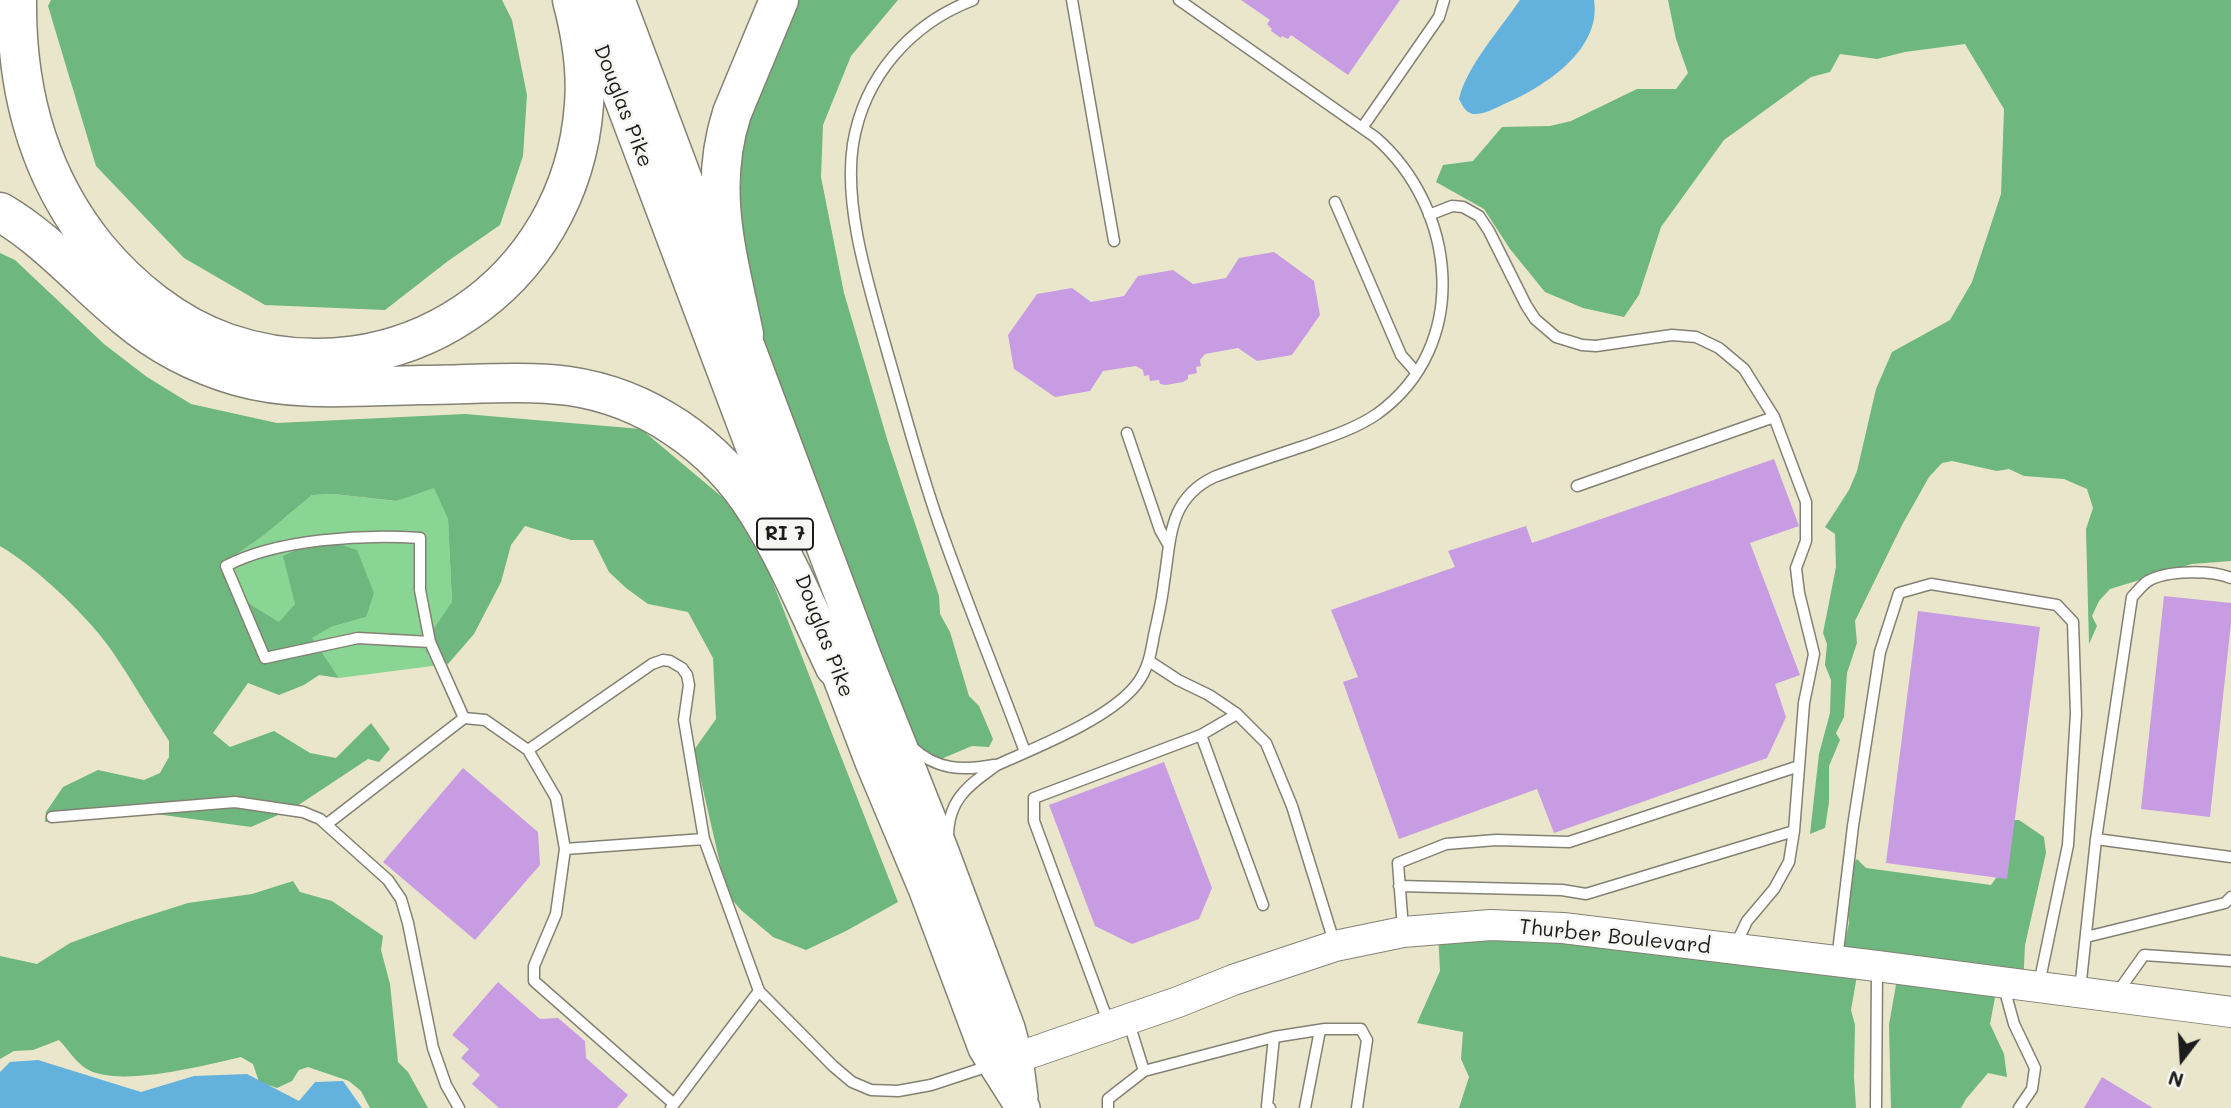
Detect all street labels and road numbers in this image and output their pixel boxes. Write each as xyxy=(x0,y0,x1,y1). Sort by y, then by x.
street label: Douglas Pike xyxy=(588,41,658,171)
road number: RI 7 xyxy=(757,519,813,550)
street label: Douglas Pike xyxy=(789,571,859,701)
street label: Thurber Boulevard xyxy=(1518,914,1712,960)

